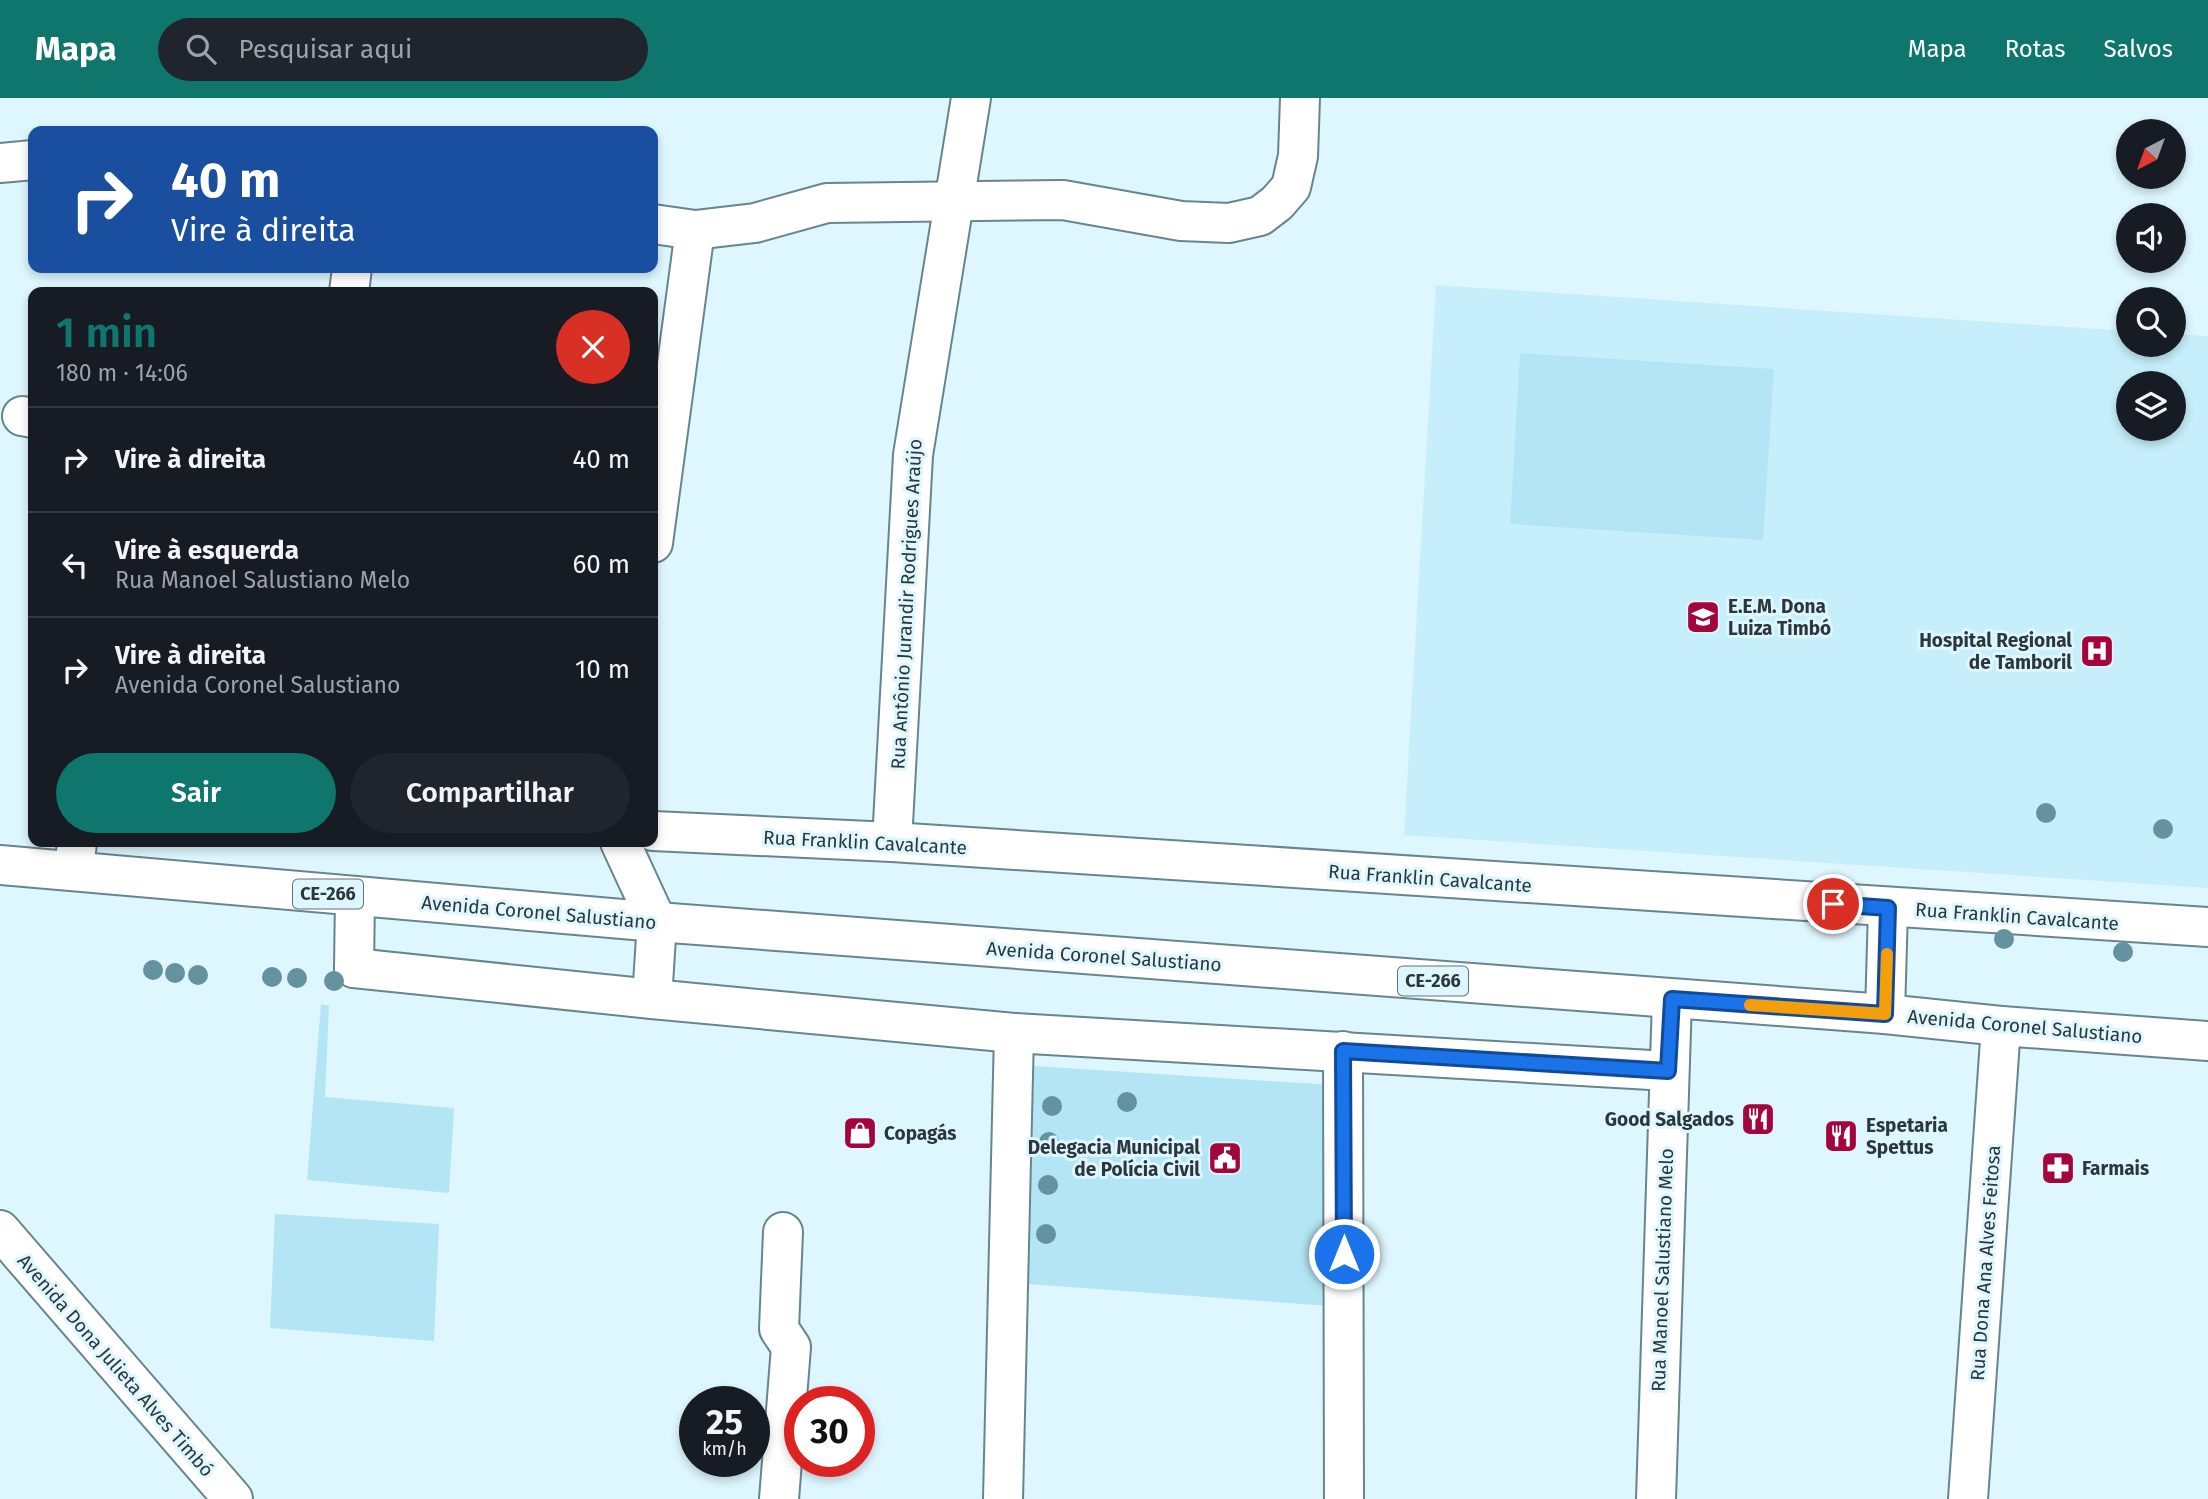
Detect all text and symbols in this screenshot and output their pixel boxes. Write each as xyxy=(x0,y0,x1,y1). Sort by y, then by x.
search box xyxy=(158,18,648,81)
text: Mapa xyxy=(35,29,116,69)
icon: search xyxy=(182,30,220,68)
text: Pesquisar aqui xyxy=(238,34,412,65)
text: Mapa xyxy=(1908,35,1967,63)
text: Rotas xyxy=(2005,35,2065,63)
text: Salvos xyxy=(2103,35,2173,63)
north arrow xyxy=(2116,119,2186,189)
map controls xyxy=(2116,119,2186,441)
text: 40 m xyxy=(171,151,280,210)
icon: right xyxy=(56,154,147,245)
button: sound xyxy=(2116,203,2186,273)
text: Vire à direita xyxy=(171,211,356,249)
button: search xyxy=(2116,287,2186,357)
text: 1 min xyxy=(56,308,157,358)
button: close xyxy=(556,310,630,384)
text: 180 m · 14:06 xyxy=(56,359,188,387)
button: layers xyxy=(2116,371,2186,441)
street label: Rua Antônio Jurandir Rodrigues Araújo xyxy=(886,438,927,770)
icon: right xyxy=(56,441,94,479)
text: Vire à direita xyxy=(115,444,266,475)
text: 40 m xyxy=(572,444,630,475)
text: Vire à esquerda xyxy=(115,535,299,566)
icon: left xyxy=(56,546,94,584)
text: 60 m xyxy=(572,549,630,580)
text: Rua Manoel Salustiano Melo xyxy=(115,566,410,594)
place label: E.E.M. Dona Luiza Timbó xyxy=(1728,595,1831,640)
school or university icon: E.E.M. Dona Luiza Timbó xyxy=(1684,598,1722,636)
place label: Hospital Regional de Tamboril xyxy=(1919,629,2072,674)
hospital icon: Hospital Regional de Tamboril xyxy=(2078,632,2116,670)
text: Vire à direita xyxy=(115,640,266,671)
icon: right xyxy=(56,651,94,689)
text: 10 m xyxy=(575,654,630,685)
text: Avenida Coronel Salustiano xyxy=(115,671,400,699)
button: Sair xyxy=(56,753,336,833)
button: Compartilhar xyxy=(350,753,630,833)
street label: Rua Franklin Cavalcante xyxy=(763,826,967,859)
street label: Rua Franklin Cavalcante xyxy=(1327,860,1533,897)
pin xyxy=(1803,874,1863,934)
road number: CE-266 xyxy=(293,880,363,908)
icon: arrive xyxy=(1814,885,1852,923)
street label: Avenida Coronel Salustiano xyxy=(420,891,657,934)
street label: Rua Franklin Cavalcante xyxy=(1914,898,2120,935)
street label: Avenida Coronel Salustiano xyxy=(986,937,1222,976)
road number: CE-266 xyxy=(1398,966,1468,996)
street label: Avenida Coronel Salustiano xyxy=(1906,1005,2143,1048)
restaurant icon: Good Salgados xyxy=(1739,1100,1777,1138)
place label: Good Salgados xyxy=(1605,1108,1734,1131)
shop icon: Copagás xyxy=(841,1114,879,1152)
place label: Espetaria Spettus xyxy=(1866,1114,1948,1159)
restaurant icon: Espetaria Spettus xyxy=(1822,1117,1860,1155)
place label: Copagás xyxy=(884,1122,956,1145)
place label: Delegacia Municipal de Polícia Civil xyxy=(1028,1136,1200,1181)
public building icon: Delegacia Municipal de Polícia Civil xyxy=(1206,1139,1244,1177)
street label: Rua Dona Ana Alves Feitosa xyxy=(1966,1145,2005,1382)
street label: Rua Manoel Salustiano Melo xyxy=(1647,1148,1678,1392)
pharmacy icon: Farmais xyxy=(2039,1149,2077,1187)
place label: Farmais xyxy=(2082,1157,2149,1180)
position arrow xyxy=(1307,1217,1381,1291)
street label: Avenida Dona Julieta Alves Timbó xyxy=(13,1249,219,1481)
speed limit sign: 30 xyxy=(784,1386,875,1477)
text: 25 xyxy=(706,1401,743,1443)
text: km/h xyxy=(702,1438,747,1460)

